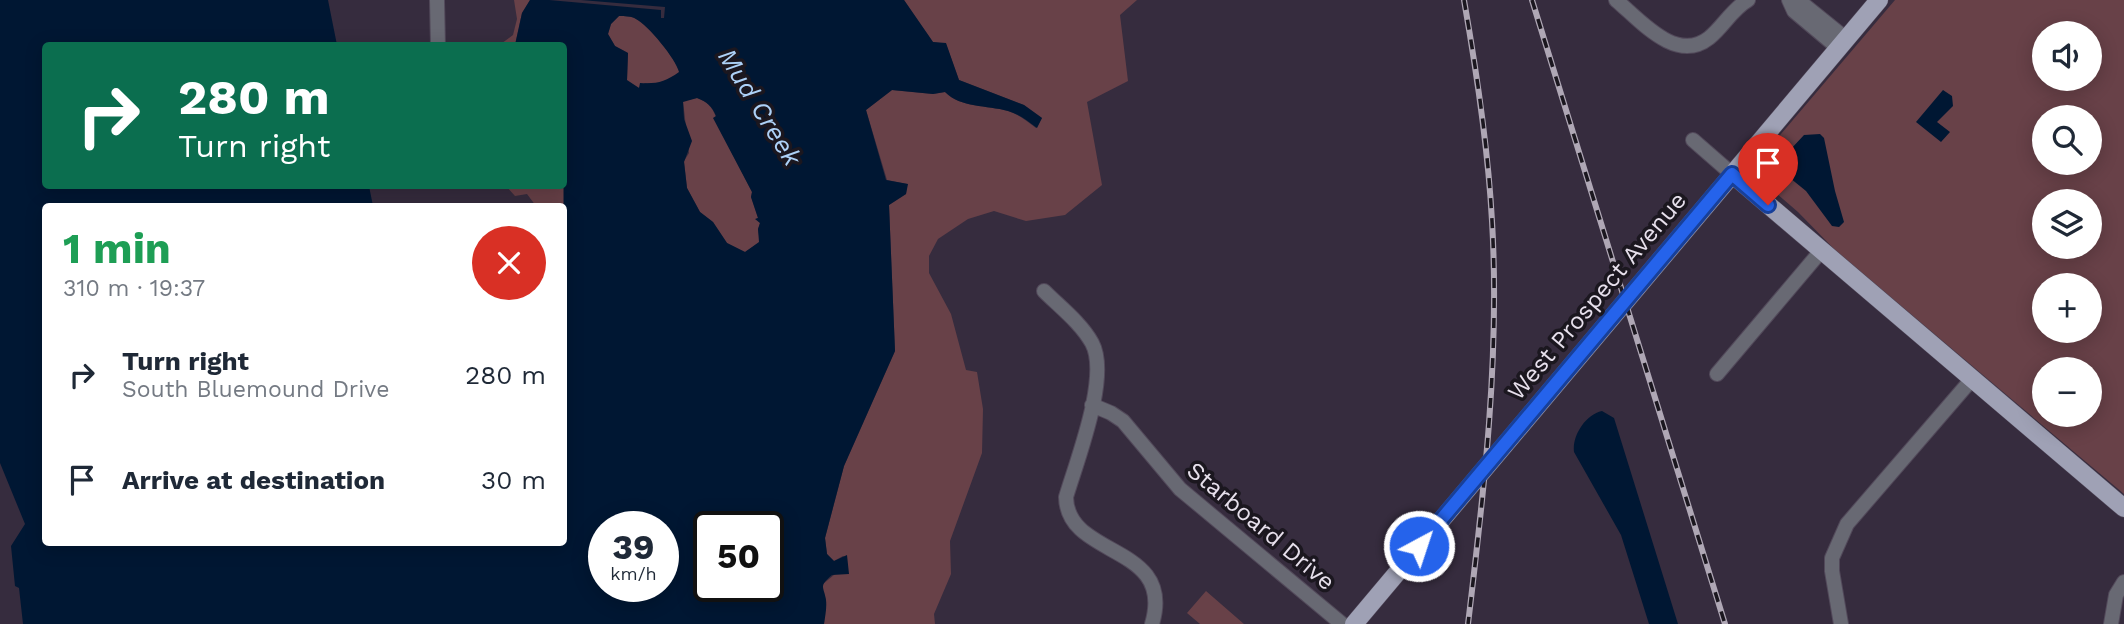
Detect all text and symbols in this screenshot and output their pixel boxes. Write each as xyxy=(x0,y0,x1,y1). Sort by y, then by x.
map controls xyxy=(2032,21,2102,427)
button: sound xyxy=(2032,21,2102,91)
water label: Mud Creek xyxy=(712,43,808,172)
text: 280 m xyxy=(178,68,330,126)
icon: right xyxy=(63,70,154,161)
button: search xyxy=(2032,105,2102,175)
text: Turn right xyxy=(178,127,330,165)
pin xyxy=(1738,133,1798,205)
icon: arrive xyxy=(1749,144,1787,182)
street label: West Prospect Avenue xyxy=(1502,186,1692,406)
button: layers xyxy=(2032,189,2102,259)
text: 1 min xyxy=(63,224,171,273)
button: close xyxy=(472,226,546,300)
button: + xyxy=(2032,273,2102,343)
text: 310 m · 19:37 xyxy=(63,275,205,302)
text: Turn right xyxy=(122,346,249,376)
icon: right xyxy=(63,356,101,394)
button: − xyxy=(2032,357,2102,427)
text: 280 m xyxy=(465,360,546,390)
text: South Bluemound Drive xyxy=(122,376,390,403)
street label: Starboard Drive xyxy=(1181,456,1341,596)
icon: arrive xyxy=(63,461,101,499)
text: Arrive at destination xyxy=(122,465,385,495)
text: 30 m xyxy=(481,465,546,495)
position arrow xyxy=(1382,509,1456,583)
speed limit sign: 50 xyxy=(693,511,784,602)
text: 39 xyxy=(612,526,655,568)
text: km/h xyxy=(610,563,657,584)

